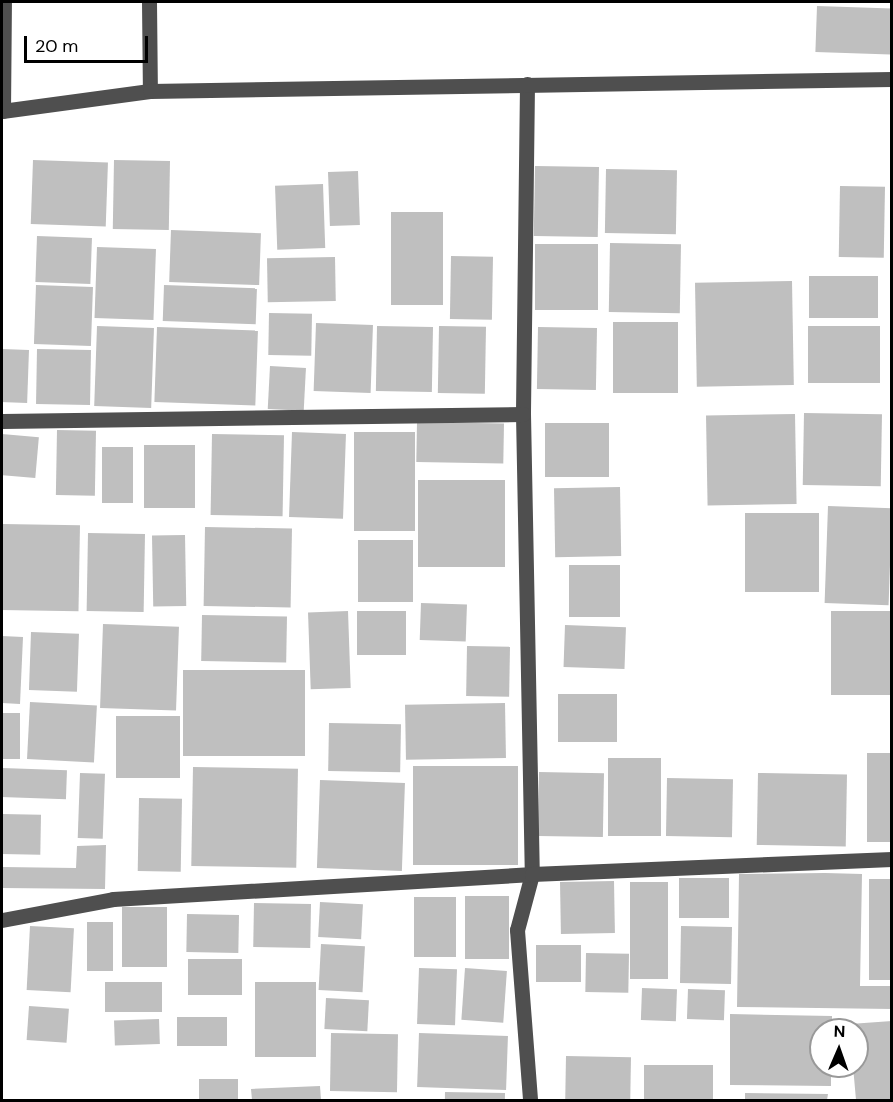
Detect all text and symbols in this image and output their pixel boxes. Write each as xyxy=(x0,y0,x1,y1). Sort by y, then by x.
scale bar xyxy=(27,24,152,62)
text: 20 m xyxy=(35,34,78,58)
north arrow xyxy=(809,1018,869,1078)
text: N xyxy=(833,1021,846,1042)

